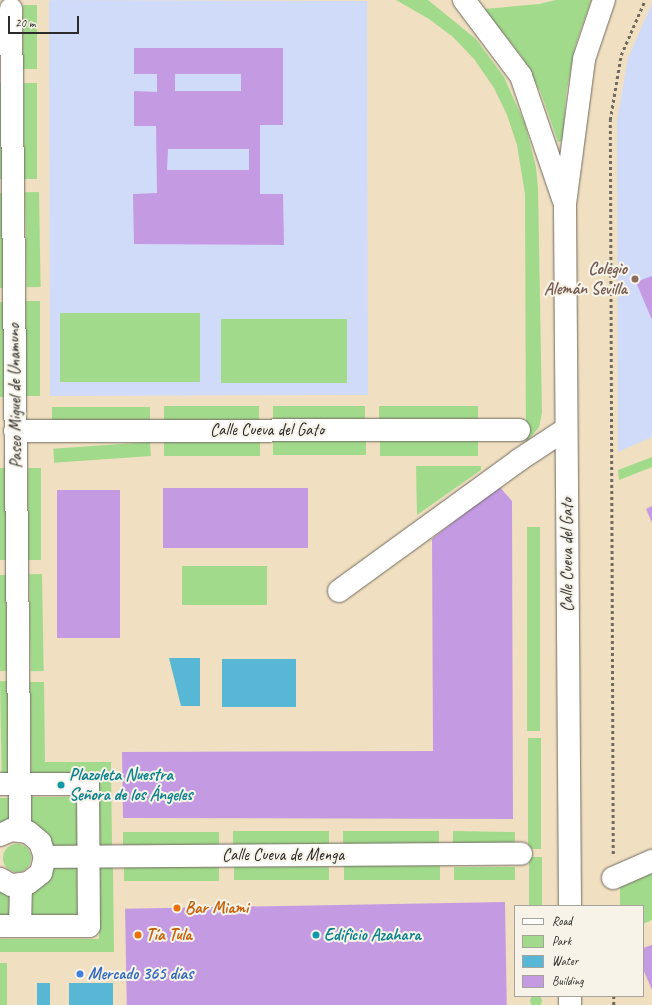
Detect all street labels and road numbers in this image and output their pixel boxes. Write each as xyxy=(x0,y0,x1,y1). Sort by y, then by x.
street label: Paseo Miguel de Unamuno xyxy=(4,323,26,469)
street label: Calle Cueva del Gato xyxy=(210,420,324,440)
street label: Calle Cueva del Gato xyxy=(557,498,577,612)
street label: Calle Cueva de Menga xyxy=(222,845,344,865)

